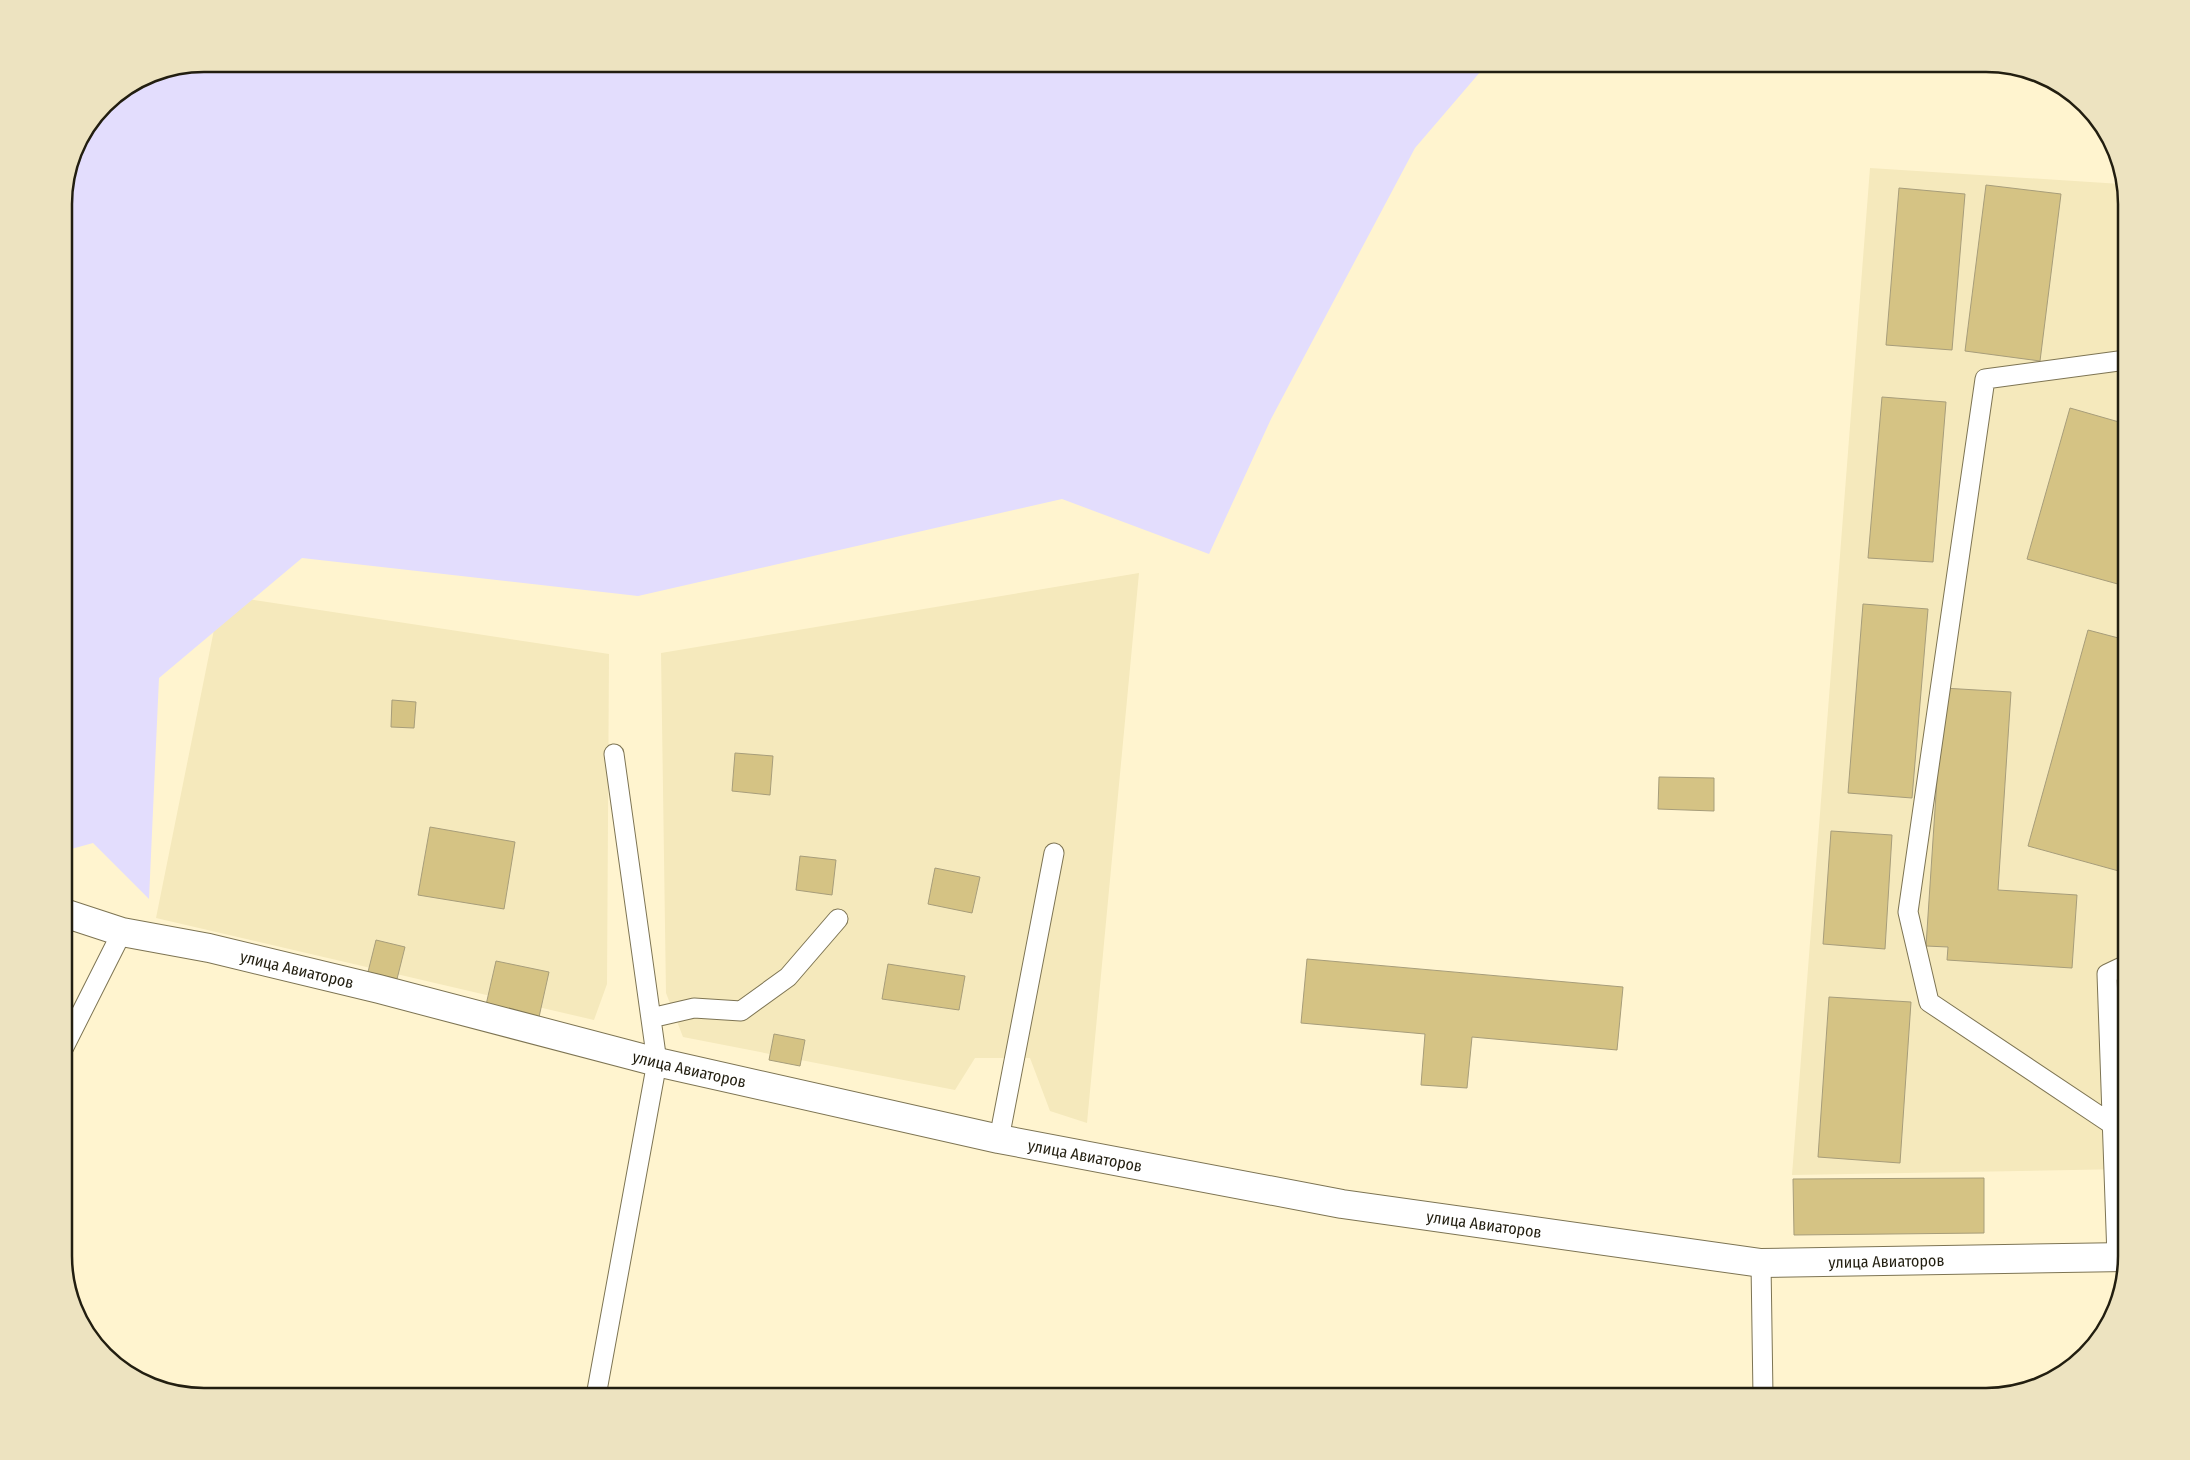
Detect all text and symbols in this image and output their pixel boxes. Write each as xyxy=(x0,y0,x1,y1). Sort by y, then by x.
street label: улица Авиаторов xyxy=(238,946,356,992)
street label: улица Авиаторов xyxy=(631,1047,748,1091)
street label: улица Авиаторов xyxy=(1026,1135,1144,1175)
street label: улица Авиаторов xyxy=(1425,1207,1543,1242)
street label: улица Авиаторов xyxy=(1828,1250,1945,1271)

